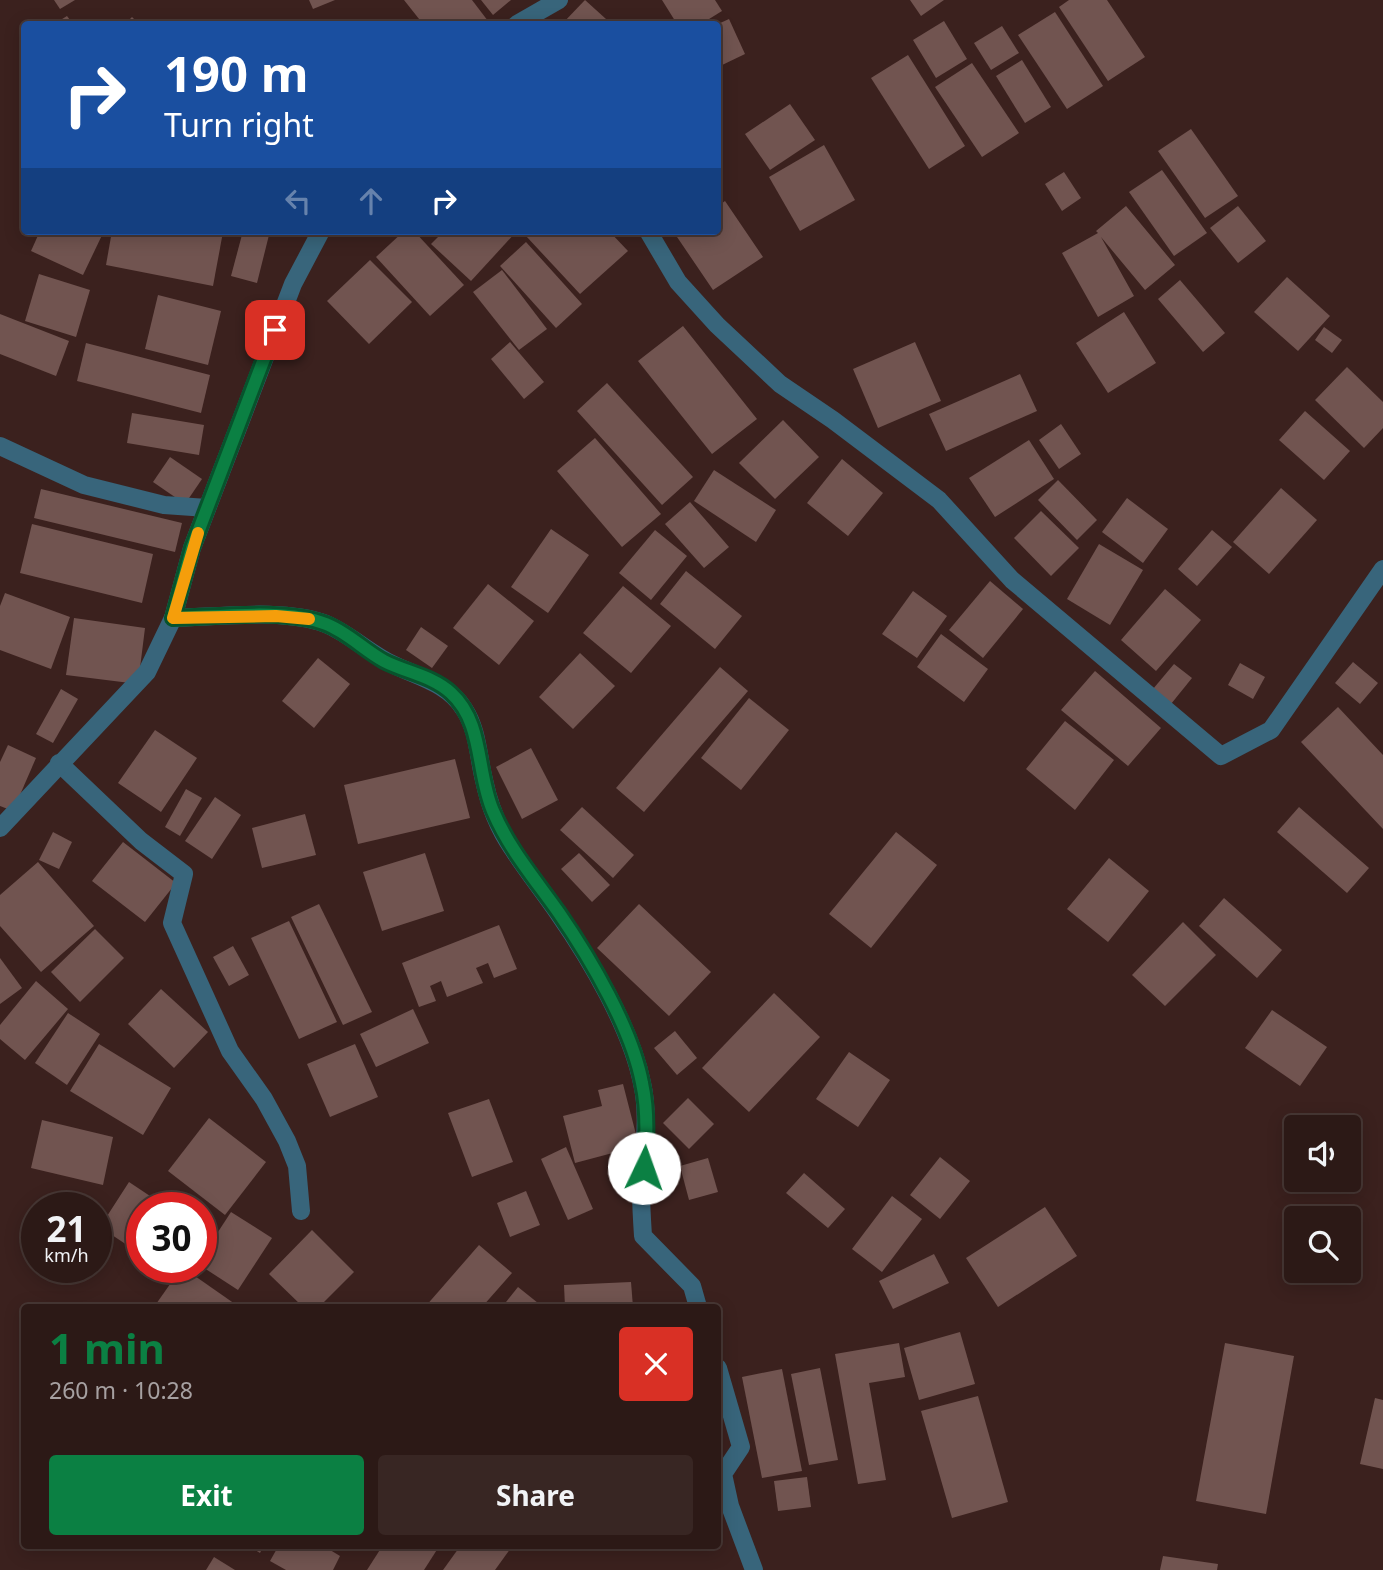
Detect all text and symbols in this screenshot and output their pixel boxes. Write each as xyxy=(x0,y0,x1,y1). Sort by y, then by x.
text: 190 m xyxy=(164,40,309,106)
icon: right xyxy=(49,49,140,140)
text: Turn right xyxy=(164,103,314,146)
icon: left xyxy=(279,182,317,220)
icon: ahead xyxy=(352,182,390,220)
icon: right xyxy=(425,182,463,220)
pin xyxy=(245,300,305,360)
icon: arrive xyxy=(256,311,294,349)
map controls xyxy=(1284,1115,1361,1283)
button: sound xyxy=(1284,1115,1361,1192)
position arrow xyxy=(607,1131,681,1205)
speed limit sign: 30 xyxy=(126,1192,217,1283)
text: 21 xyxy=(46,1205,87,1252)
button: search xyxy=(1284,1206,1361,1283)
text: km/h xyxy=(44,1243,89,1267)
text: 1 min xyxy=(49,1319,165,1376)
button: close xyxy=(619,1327,693,1401)
text: 260 m · 10:28 xyxy=(49,1374,193,1406)
button: Exit xyxy=(49,1455,364,1535)
button: Share xyxy=(378,1455,693,1535)

